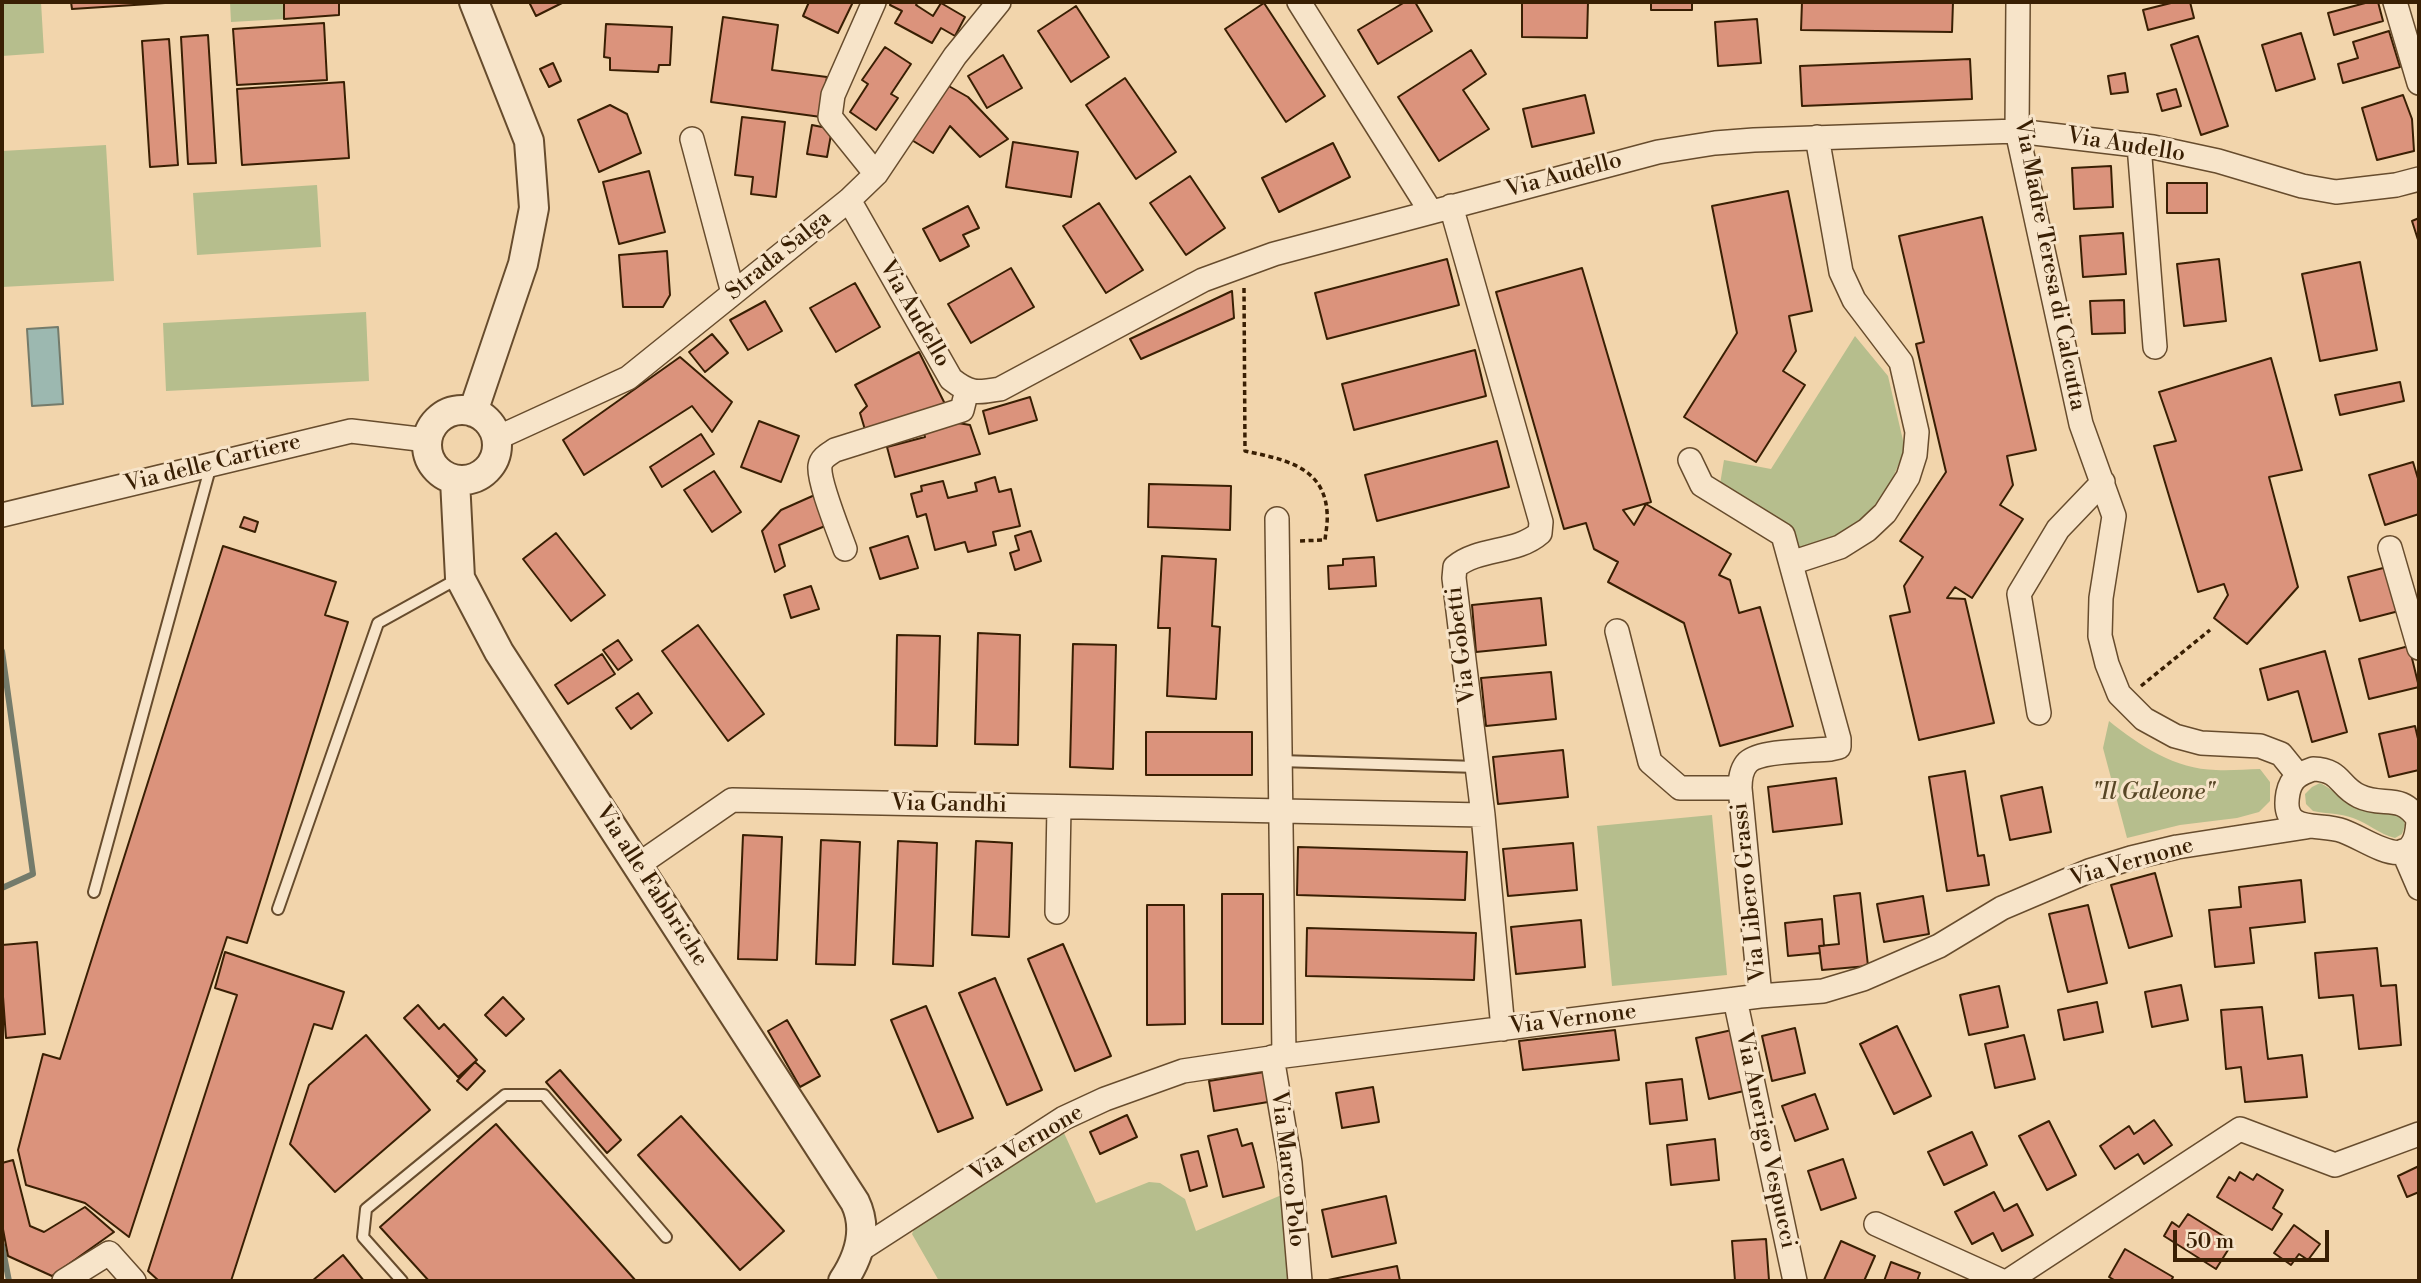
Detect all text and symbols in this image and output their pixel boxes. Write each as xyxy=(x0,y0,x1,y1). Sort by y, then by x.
street label: Via Madre Teresa di Calcutta xyxy=(2007,117,2091,413)
street label: Via Audello xyxy=(2065,123,2187,169)
street label: Via Audello xyxy=(1503,147,1625,205)
street label: Strada Salga xyxy=(721,205,837,307)
street label: Via Audello xyxy=(872,256,956,372)
street label: Via delle Cartiere xyxy=(122,429,304,499)
street label: Via Gobetti xyxy=(1441,585,1483,705)
park label: "Il Galeone" xyxy=(2092,779,2214,807)
street label: Via Gandhi xyxy=(891,790,1007,820)
street label: Via alle Fabbriche xyxy=(589,800,713,972)
street label: Via Libero Grassi xyxy=(1727,801,1773,983)
street label: Via Vernone xyxy=(2067,832,2197,894)
street label: Via Vernone xyxy=(1508,999,1638,1041)
street label: Via Anerigo Vespucci xyxy=(1729,1029,1801,1251)
street label: Via Marco Polo xyxy=(1264,1089,1310,1249)
street label: Via Vernone xyxy=(965,1099,1089,1189)
scale bar xyxy=(2176,1216,2332,1260)
text: 50 m xyxy=(2186,1229,2234,1255)

